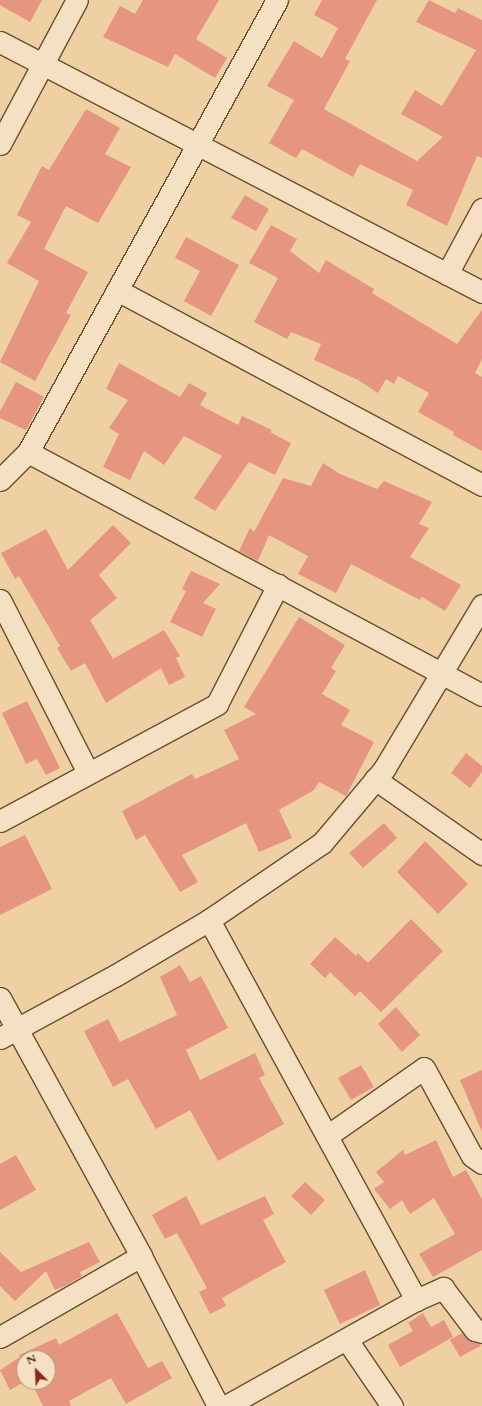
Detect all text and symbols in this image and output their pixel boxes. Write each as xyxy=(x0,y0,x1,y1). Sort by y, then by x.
north arrow xyxy=(16,1350,56,1390)
text: N xyxy=(24,1351,39,1368)

